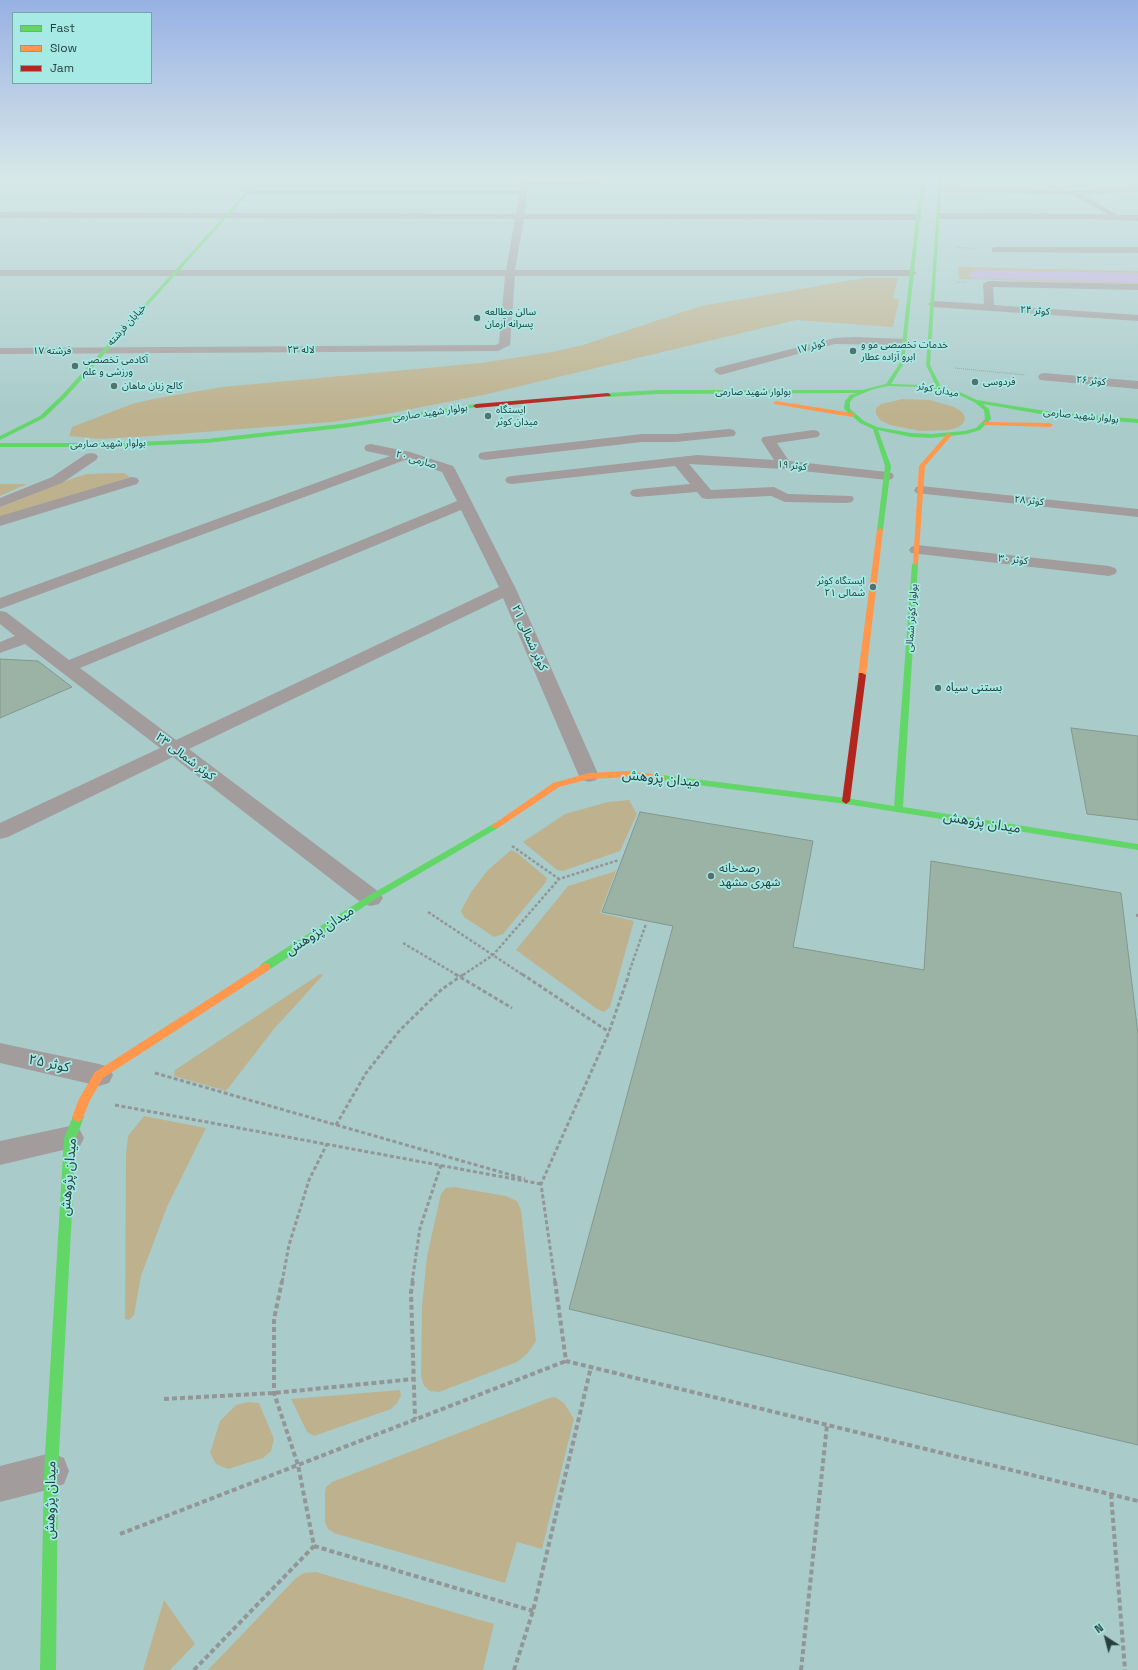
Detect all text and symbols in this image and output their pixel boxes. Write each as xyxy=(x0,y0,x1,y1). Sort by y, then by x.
legend xyxy=(12,12,152,84)
text: Fast xyxy=(50,20,75,36)
text: Slow xyxy=(50,40,77,56)
text: Jam xyxy=(50,60,74,76)
street label: خیابان فرشته xyxy=(105,302,149,348)
street label: کوثر ۲۴ xyxy=(1020,304,1050,318)
place label: سالن مطالعه پسرانه آرمان xyxy=(485,306,536,330)
marker: سالن مطالعه پسرانه آرمان xyxy=(472,313,482,323)
street label: کوثر ۱۷ xyxy=(795,337,827,357)
place label: خدمات تخصصی مو و ابرو آزاده عطار xyxy=(861,339,948,362)
street label: لاله ۲۳ xyxy=(287,344,315,356)
street label: فرشته ۱۷ xyxy=(33,345,71,357)
marker: خدمات تخصصی مو و ابرو آزاده عطار xyxy=(848,346,858,356)
place label: آکادمی تخصصی ورزشی و علم xyxy=(83,354,148,378)
marker: آکادمی تخصصی ورزشی و علم xyxy=(70,361,80,371)
street label: کوثر ۲۶ xyxy=(1076,374,1106,388)
place label: فردوسی xyxy=(983,376,1016,388)
marker: فردوسی xyxy=(970,377,980,387)
place label: کالج زبان ماهان xyxy=(122,380,183,392)
street label: میدان کوثر xyxy=(916,380,960,400)
marker: کالج زبان ماهان xyxy=(109,381,119,391)
street label: بولوار شهید صارمی xyxy=(715,386,791,398)
street label: بولوار شهید صارمی xyxy=(392,402,468,424)
place label: ایستگاه میدان کوثر xyxy=(496,404,538,428)
street label: بولوار شهید صارمی xyxy=(1043,406,1119,426)
marker: ایستگاه میدان کوثر xyxy=(483,411,493,421)
street label: بولوار شهید صارمی xyxy=(70,437,146,451)
street label: صارمی ۲۰ xyxy=(394,448,438,472)
street label: کوثر ۱۹ xyxy=(777,458,807,474)
street label: کوثر ۲۸ xyxy=(1014,493,1044,509)
street label: کوثر ۳۰ xyxy=(998,552,1028,568)
place label: ایستگاه کوثر شمالی ۲۱ xyxy=(817,575,865,598)
marker: ایستگاه کوثر شمالی ۲۱ xyxy=(868,582,878,592)
street label: بولوار کوثر شمالی xyxy=(904,584,920,652)
street label: کوثر شمالی ۲۱ xyxy=(508,603,550,673)
place label: بستنی سیاه xyxy=(946,681,1002,695)
marker: بستنی سیاه xyxy=(933,683,943,693)
street label: کوثر شمالی ۲۳ xyxy=(152,730,218,784)
street label: میدان پژوهش xyxy=(621,767,701,791)
street label: میدان پژوهش xyxy=(942,809,1022,837)
place label: رصدخانه شهری مشهد xyxy=(719,862,780,890)
marker: رصدخانه شهری مشهد xyxy=(706,871,716,881)
street label: میدان پژوهش xyxy=(283,903,357,959)
street label: کوثر ۲۵ xyxy=(27,1051,71,1077)
street label: میدان پژوهش xyxy=(57,1137,81,1217)
street label: میدان پژوهش xyxy=(42,1461,60,1539)
north arrow xyxy=(1086,1618,1126,1658)
text: N xyxy=(1092,1620,1106,1636)

